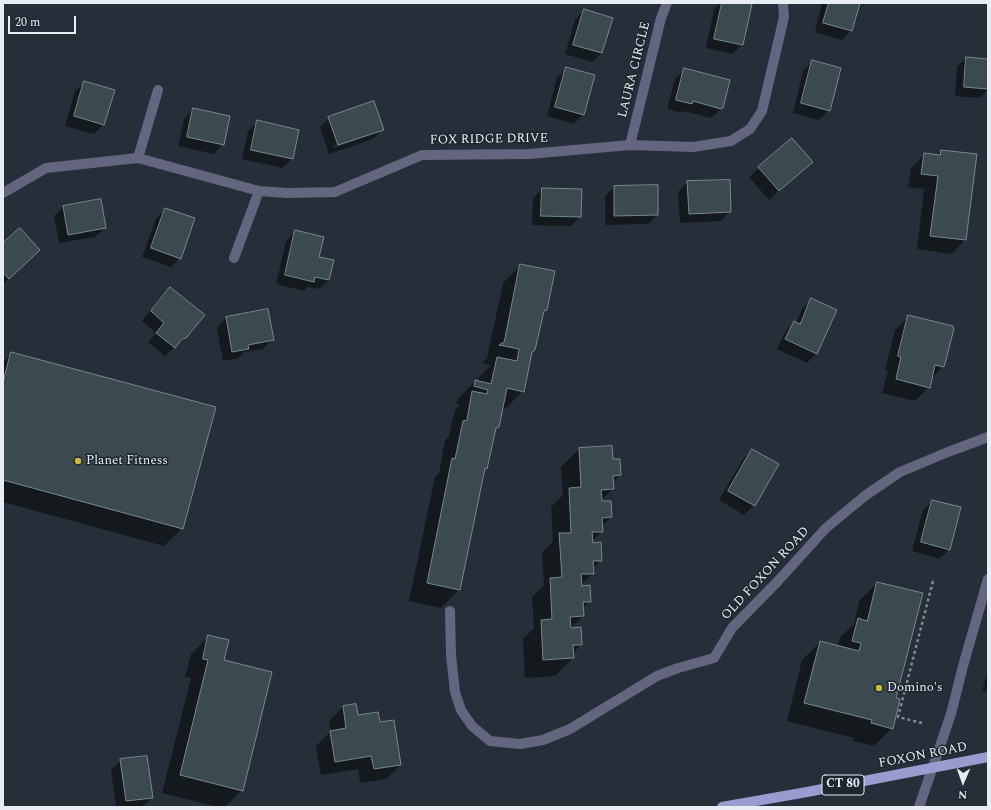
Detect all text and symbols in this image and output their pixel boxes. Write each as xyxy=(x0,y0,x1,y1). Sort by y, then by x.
scale bar xyxy=(10,8,78,34)
text: 20 m xyxy=(15,13,40,32)
street label: LAURA CIRCLE xyxy=(616,20,654,120)
street label: FOX RIDGE DRIVE xyxy=(430,131,548,149)
place label: Planet Fitness xyxy=(86,453,168,469)
marker: Planet Fitness xyxy=(73,456,83,466)
street label: OLD FOXON ROAD xyxy=(719,524,813,624)
place label: Domino's xyxy=(887,680,943,696)
marker: Domino's xyxy=(874,683,884,693)
street label: FOXON ROAD xyxy=(877,740,969,772)
north arrow xyxy=(943,762,983,802)
road number: CT 80 xyxy=(822,775,864,795)
text: N xyxy=(958,786,967,803)

